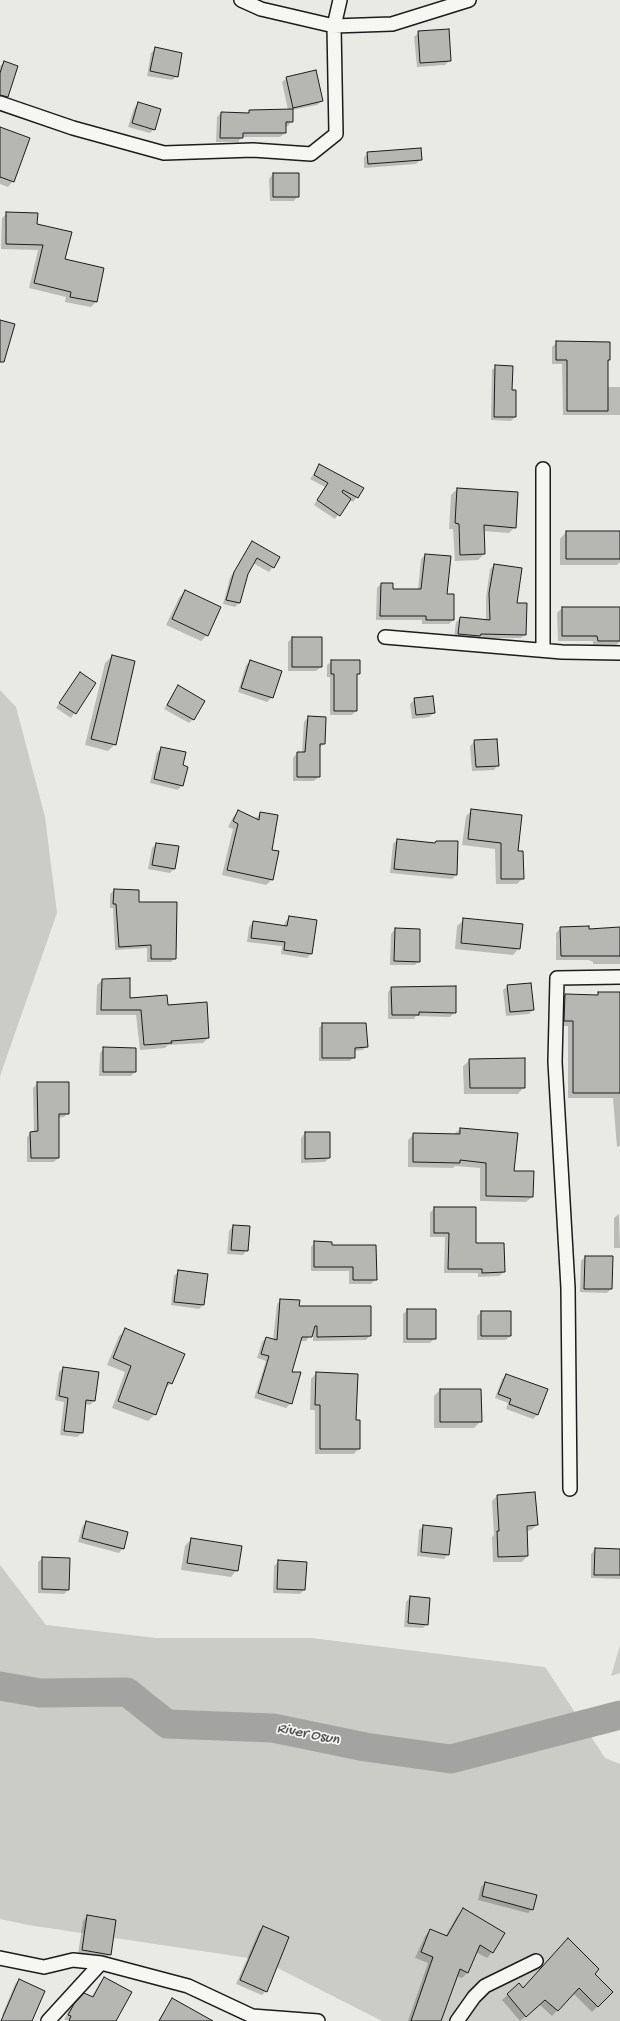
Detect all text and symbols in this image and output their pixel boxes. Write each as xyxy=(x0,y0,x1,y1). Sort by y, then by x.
water label: River Osun xyxy=(275,1720,341,1750)

